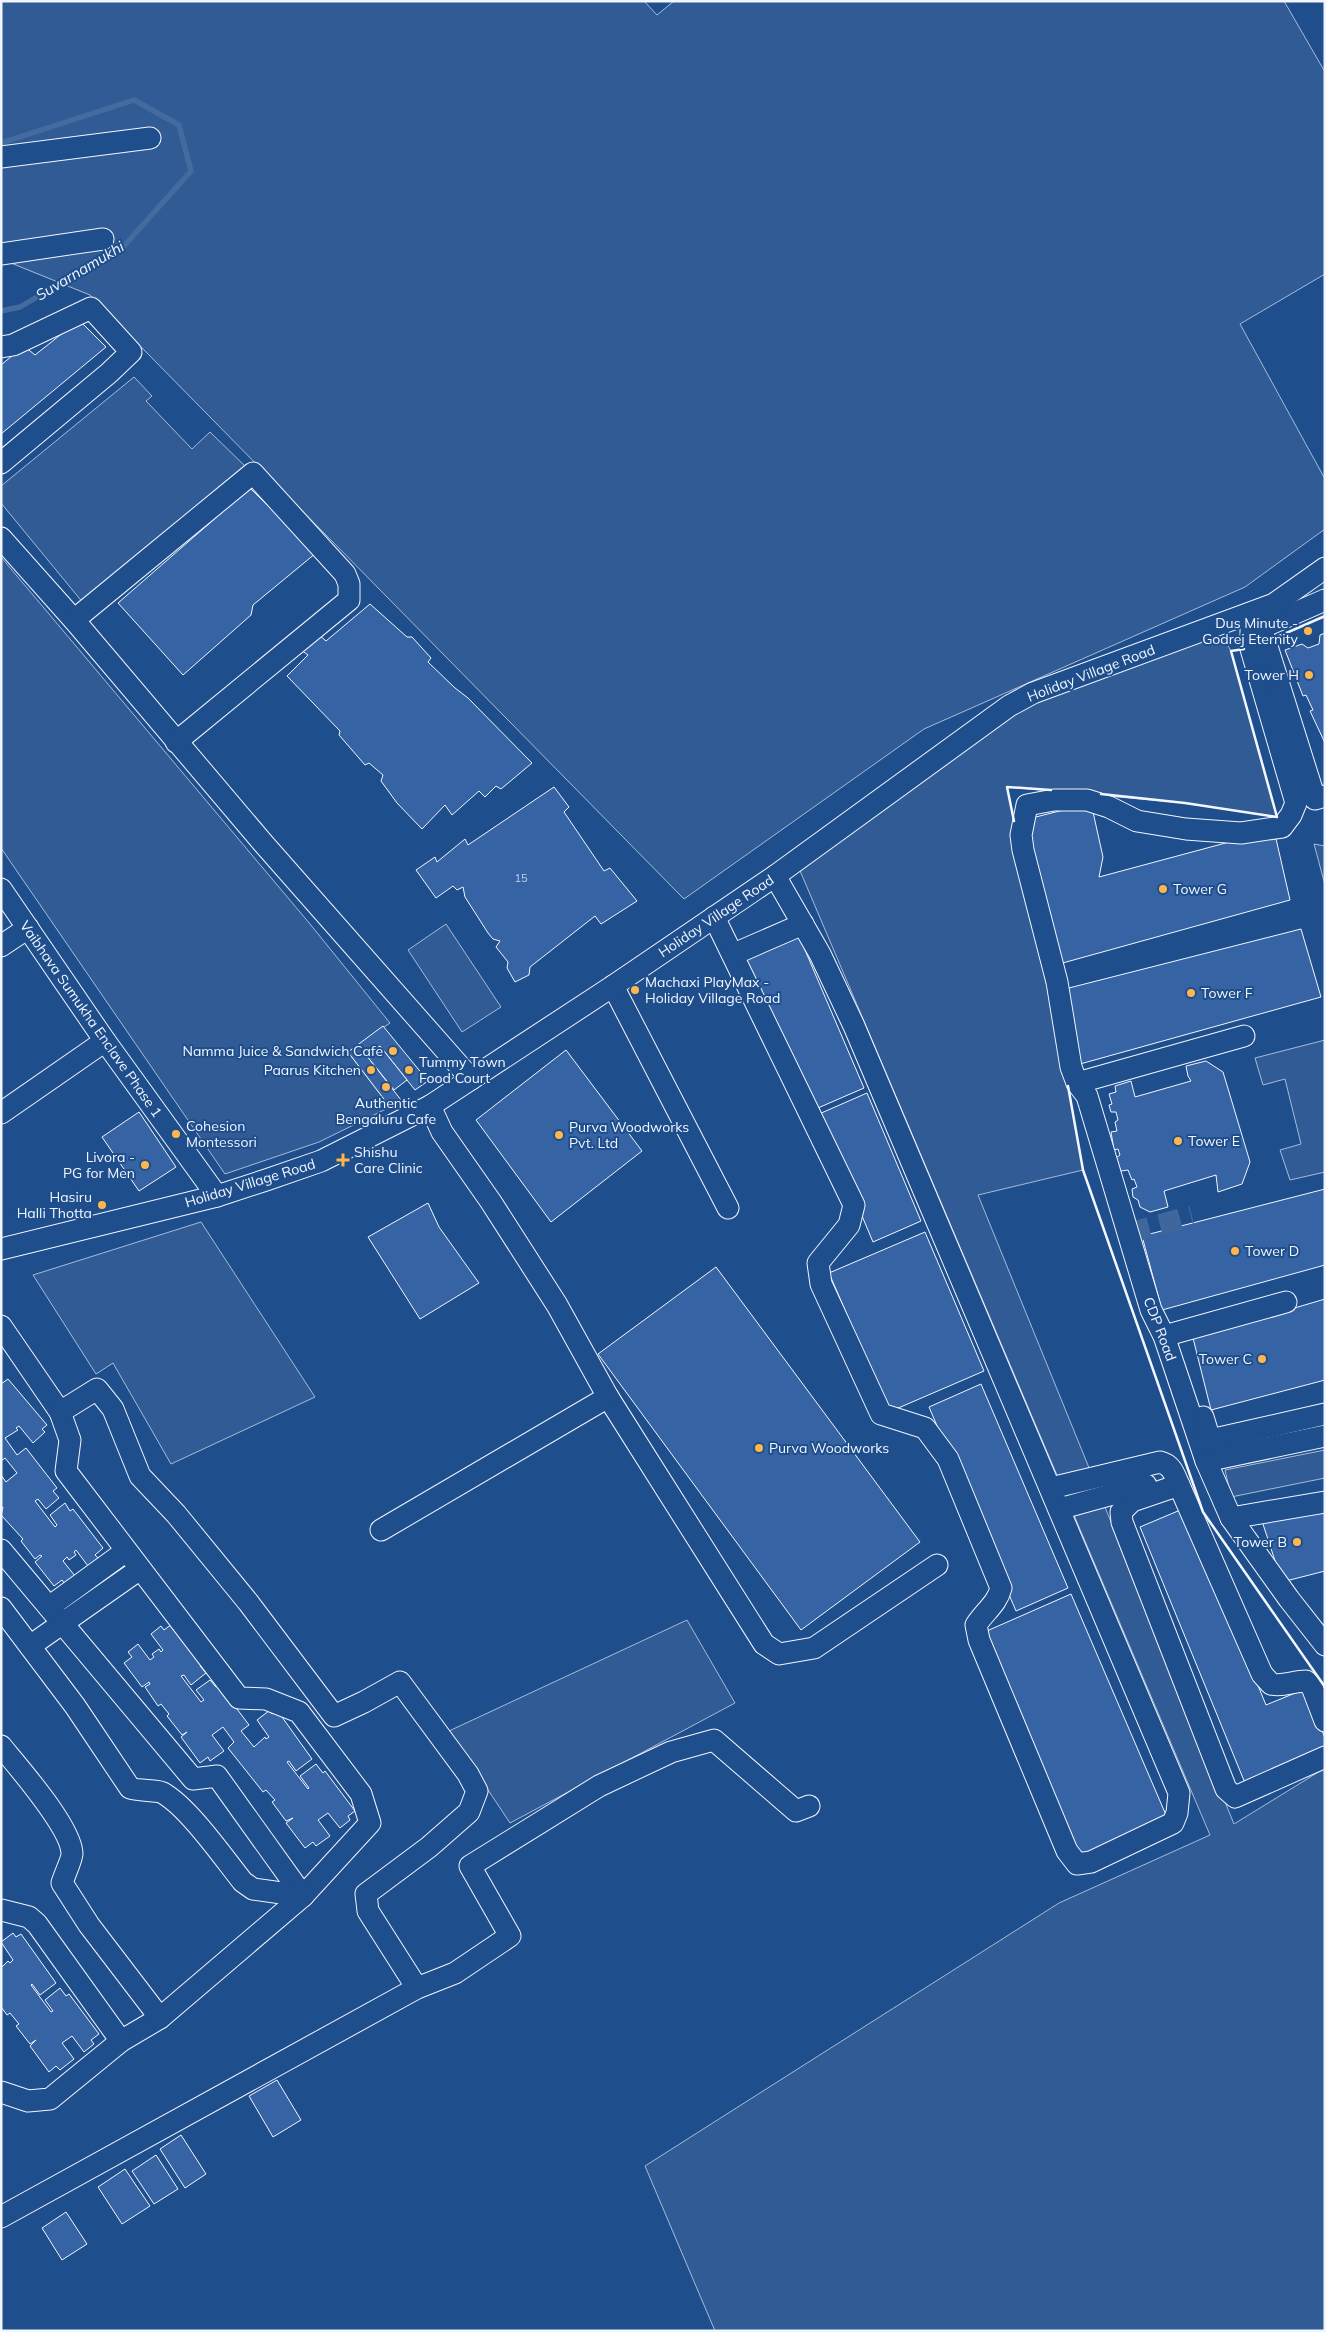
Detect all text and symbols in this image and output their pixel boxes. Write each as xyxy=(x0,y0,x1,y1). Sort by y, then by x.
water label: Suvarnamukhi xyxy=(32,236,128,304)
place label: Dus Minute - Godrej Eternity xyxy=(1202,614,1299,648)
marker: Dus Minute - Godrej Eternity xyxy=(1302,625,1314,637)
street label: Holiday Village Road xyxy=(1025,640,1157,706)
place label: Tower H xyxy=(1245,666,1299,684)
marker: Tower H xyxy=(1303,669,1315,681)
house number: 15 xyxy=(514,871,528,885)
street label: Holiday Village Road xyxy=(655,871,777,961)
place label: Tower G xyxy=(1173,880,1227,898)
marker: Tower G xyxy=(1157,883,1169,895)
street label: Vaibhava Sumukha Enclave Phase 1 xyxy=(16,917,166,1121)
place label: Machaxi PlayMax - Holiday Village Road xyxy=(645,973,780,1007)
marker: Machaxi PlayMax - Holiday Village Road xyxy=(629,984,641,996)
place label: Tower F xyxy=(1201,984,1253,1002)
marker: Tower F xyxy=(1185,987,1197,999)
place label: Namma Juice & Sandwich Cafe xyxy=(182,1042,383,1060)
marker: Namma Juice & Sandwich Cafe xyxy=(387,1045,399,1057)
place label: Tummy Town Food Court xyxy=(419,1053,506,1087)
place label: Paarus Kitchen xyxy=(264,1061,361,1079)
marker: Paarus Kitchen xyxy=(365,1064,377,1076)
marker: Tummy Town Food Court xyxy=(403,1064,415,1076)
marker: Authentic Bengaluru Cafe xyxy=(380,1081,392,1093)
place label: Authentic Bengaluru Cafe xyxy=(336,1094,436,1128)
place label: Cohesion Montessori xyxy=(186,1117,257,1151)
place label: Purva Woodworks Pvt. Ltd xyxy=(569,1118,689,1152)
marker: Cohesion Montessori xyxy=(170,1128,182,1140)
marker: Purva Woodworks Pvt. Ltd xyxy=(553,1129,565,1141)
place label: Tower E xyxy=(1188,1132,1240,1150)
marker: Tower E xyxy=(1172,1135,1184,1147)
place label: Shishu Care Clinic xyxy=(354,1143,423,1177)
place label: Livora - PG for Men xyxy=(63,1148,135,1182)
marker: Shishu Care Clinic xyxy=(336,1153,350,1167)
street label: Holiday Village Road xyxy=(183,1155,317,1211)
marker: Livora - PG for Men xyxy=(139,1159,151,1171)
place label: Hasiru Halli Thotta xyxy=(17,1188,92,1222)
marker: Hasiru Halli Thotta xyxy=(96,1199,108,1211)
place label: Tower D xyxy=(1245,1242,1299,1260)
marker: Tower D xyxy=(1229,1245,1241,1257)
street label: CDP Road xyxy=(1140,1294,1180,1364)
place label: Tower C xyxy=(1199,1350,1252,1368)
marker: Tower C xyxy=(1256,1353,1268,1365)
place label: Purva Woodworks xyxy=(769,1439,889,1457)
marker: Purva Woodworks xyxy=(753,1442,765,1454)
place label: Tower B xyxy=(1234,1533,1287,1551)
marker: Tower B xyxy=(1291,1536,1303,1548)

